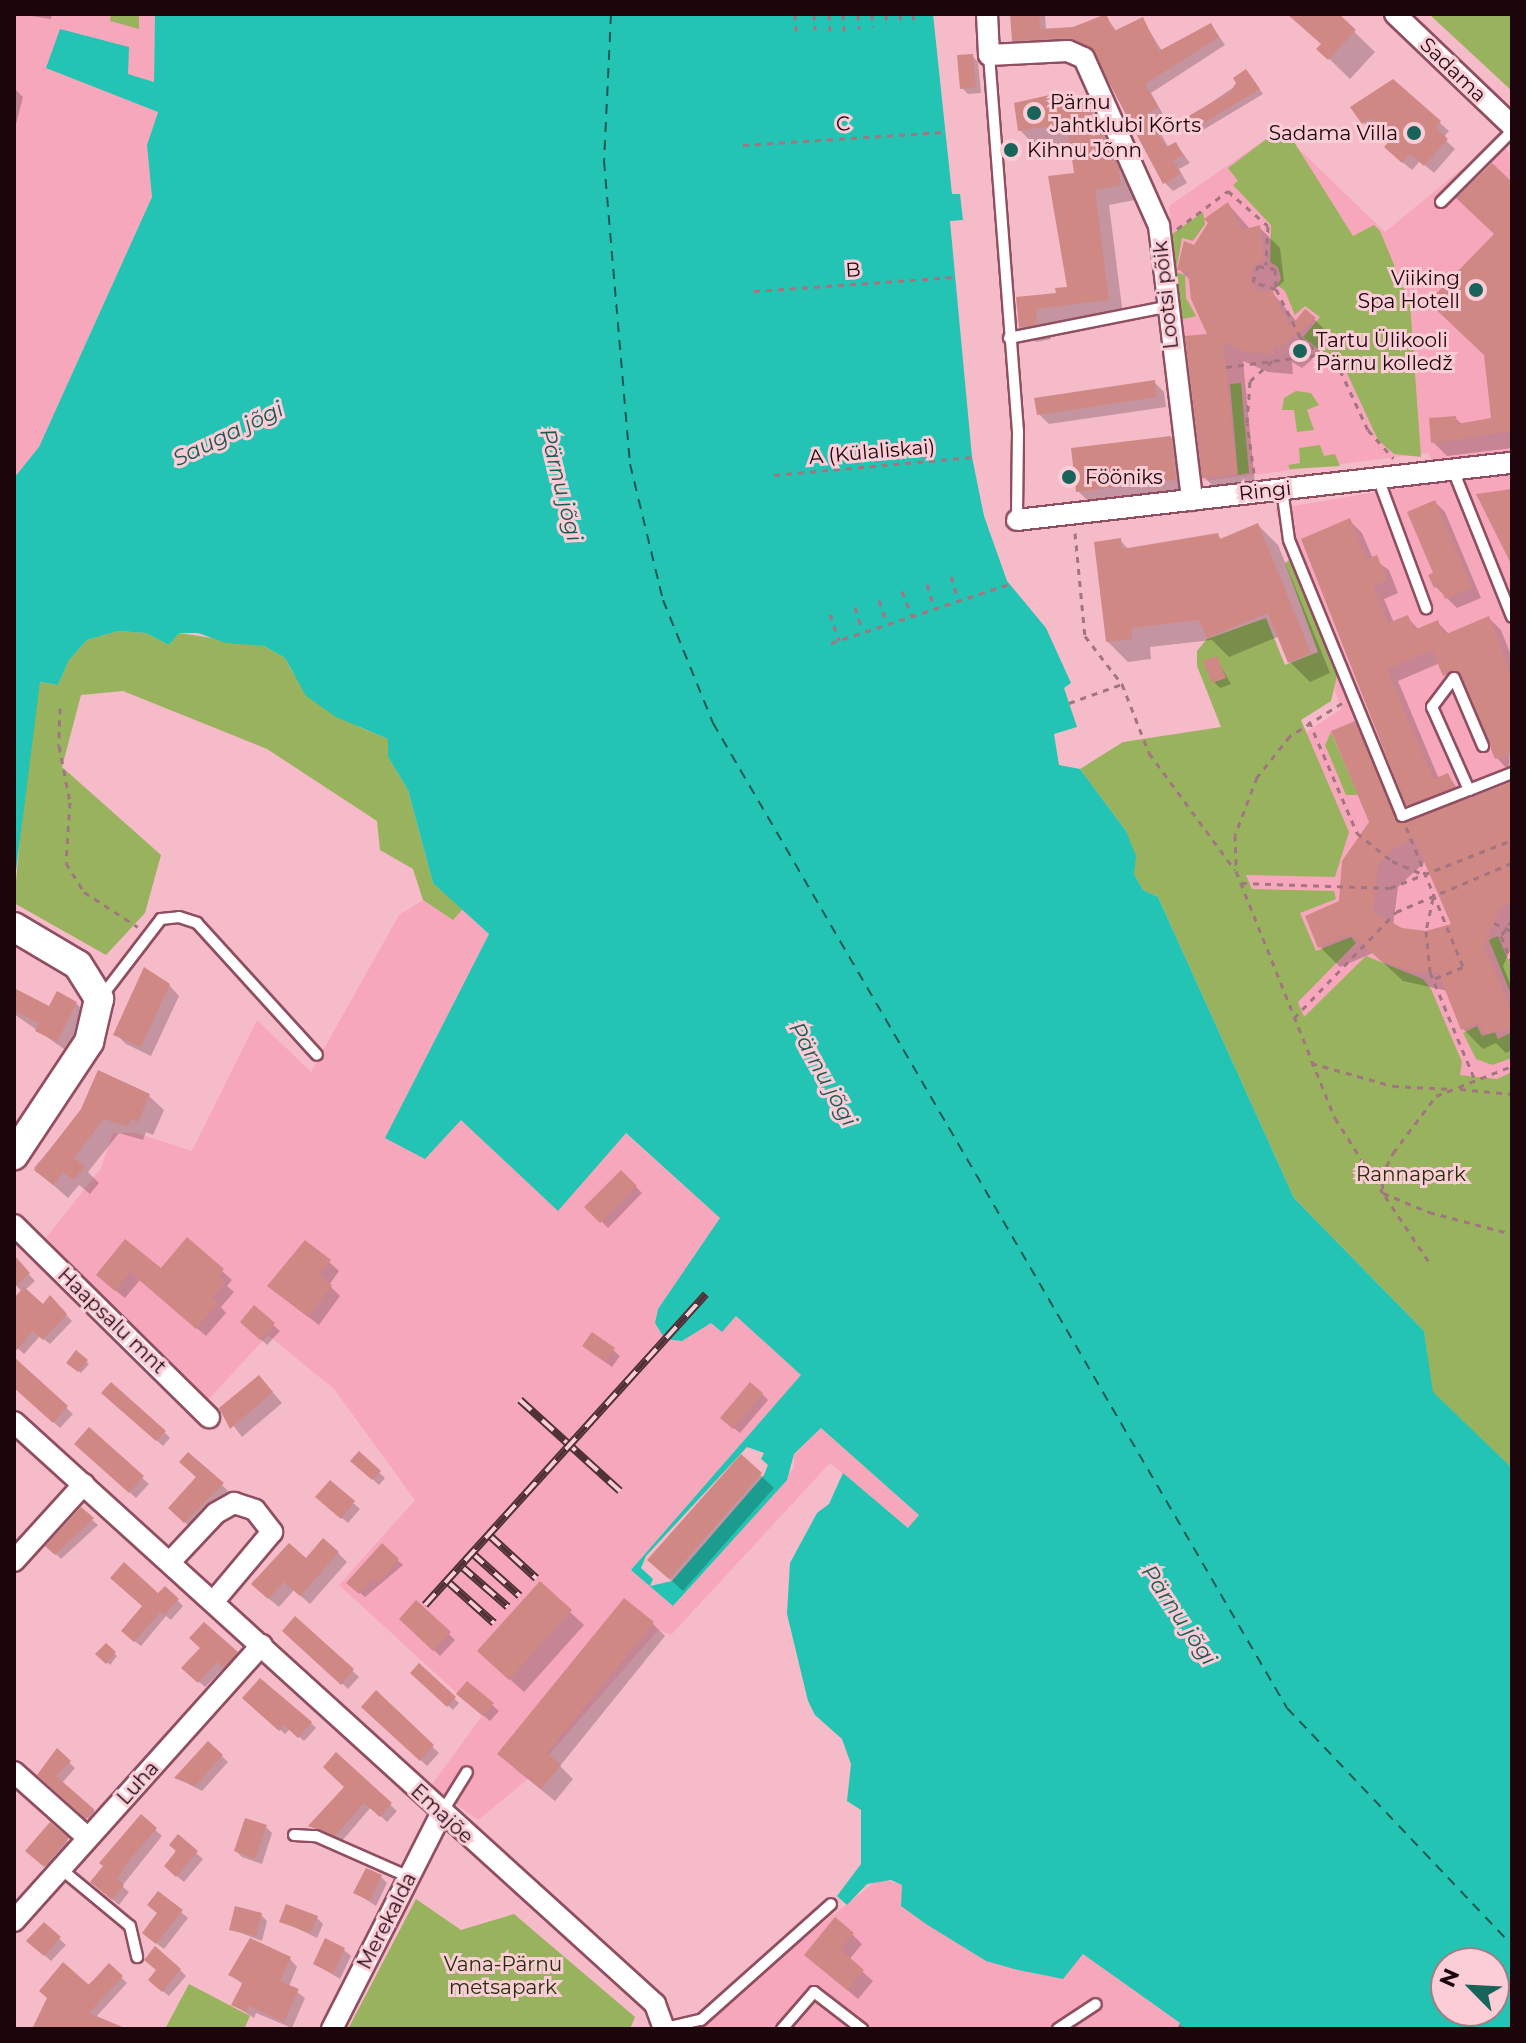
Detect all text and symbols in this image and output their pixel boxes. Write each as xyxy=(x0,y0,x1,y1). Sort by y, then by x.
street label: Sadama xyxy=(1415,33,1491,107)
place label: Pärnu Jahtklubi Kõrts xyxy=(1050,90,1201,137)
marker: Pärnu Jahtklubi Kõrts xyxy=(1025,104,1043,122)
street label: C xyxy=(835,112,851,136)
place label: Sadama Villa xyxy=(1269,121,1398,145)
marker: Sadama Villa xyxy=(1405,124,1423,142)
place label: Kihnu Jõnn xyxy=(1027,138,1142,162)
marker: Kihnu Jõnn xyxy=(1002,141,1020,159)
street label: Lootsi põik xyxy=(1148,240,1184,350)
street label: B xyxy=(845,258,861,282)
place label: Viiking Spa Hotell xyxy=(1358,266,1460,313)
marker: Viiking Spa Hotell xyxy=(1467,281,1485,299)
place label: Tartu Ülikooli Pärnu kolledž xyxy=(1316,328,1453,375)
marker: Tartu Ülikooli Pärnu kolledž xyxy=(1291,342,1309,360)
water label: Sauga jõgi xyxy=(168,396,288,472)
water label: Pärnu jõgi xyxy=(534,426,588,544)
street label: A (Külaliskai) xyxy=(808,435,936,469)
place label: Fööniks xyxy=(1085,465,1163,489)
marker: Fööniks xyxy=(1060,468,1078,486)
street label: Ringi xyxy=(1238,476,1292,506)
water label: Pärnu jõgi xyxy=(784,1017,862,1131)
park label: Rannapark xyxy=(1356,1162,1466,1186)
street label: Haapsalu mnt xyxy=(53,1263,171,1379)
water label: Pärnu jõgi xyxy=(1136,1560,1222,1670)
street label: Luha xyxy=(112,1756,164,1810)
street label: Emajõe xyxy=(406,1779,478,1849)
street label: Merekalda xyxy=(352,1869,422,1973)
north arrow xyxy=(1430,1947,1510,2027)
park label: Vana-Pärnu metsapark xyxy=(444,1952,562,1999)
text: N xyxy=(1433,1964,1465,1991)

